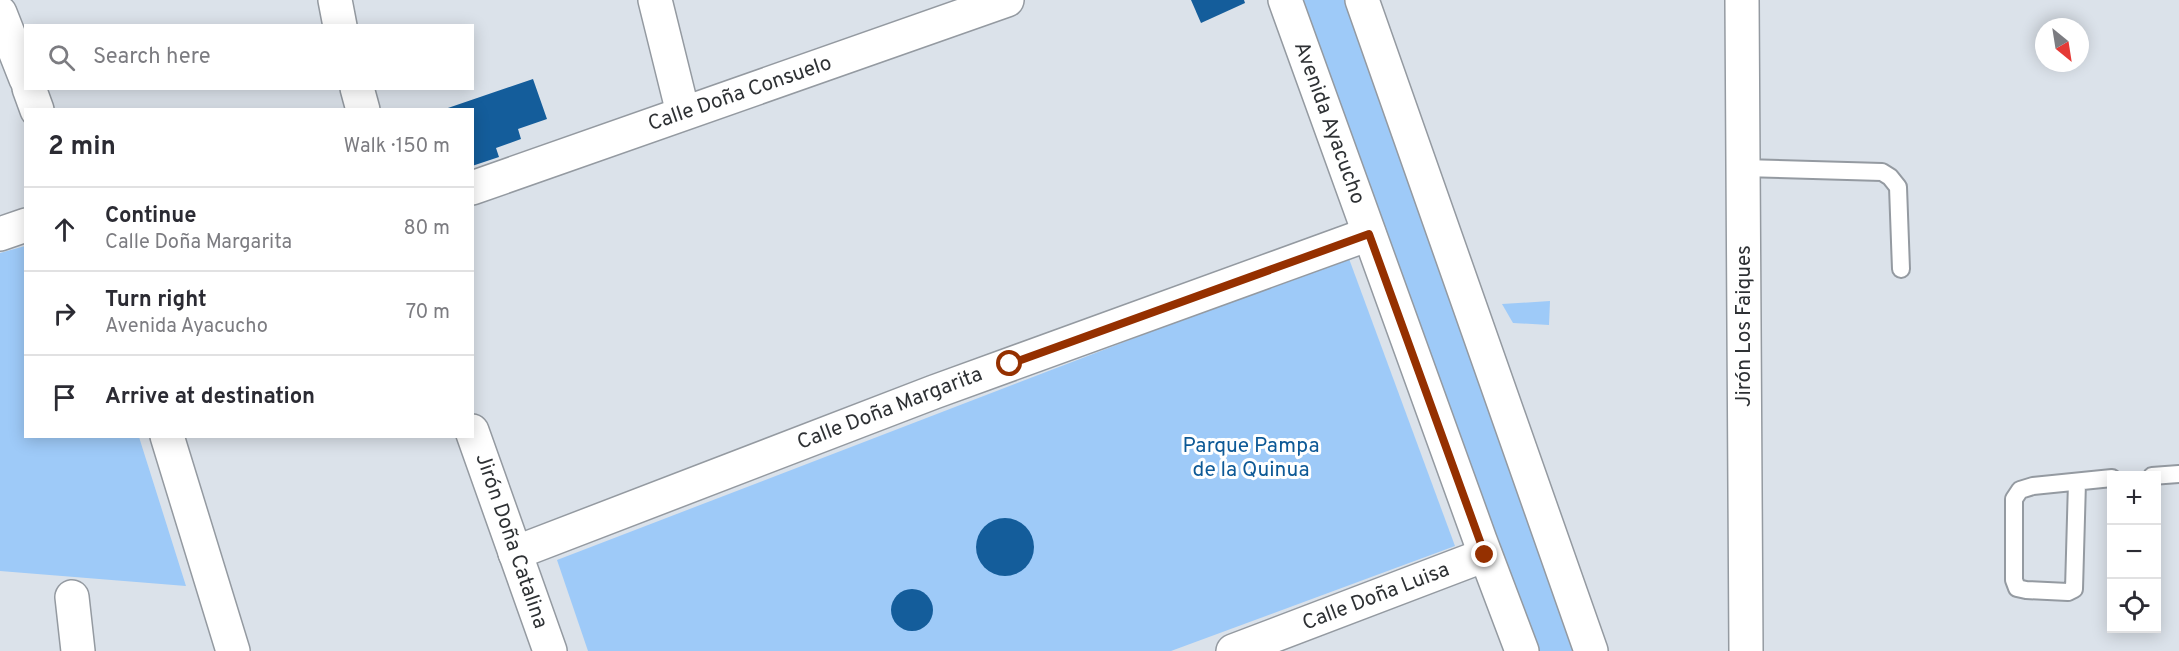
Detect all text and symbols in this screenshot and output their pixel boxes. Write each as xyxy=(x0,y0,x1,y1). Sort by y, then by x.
north arrow xyxy=(2035,18,2089,72)
search box xyxy=(24,24,474,90)
street label: Avenida Ayacucho xyxy=(1287,38,1371,208)
icon: search xyxy=(45,41,78,74)
text: Search here xyxy=(93,44,211,71)
street label: Calle Doña Consuelo xyxy=(645,50,835,138)
text: 2 min xyxy=(48,131,116,164)
text: Walk · 150 m xyxy=(344,134,450,160)
text: Continue xyxy=(105,203,196,230)
icon: ahead xyxy=(48,213,81,246)
text: 80 m xyxy=(404,216,450,242)
text: Calle Doña Margarita xyxy=(105,230,292,256)
street label: Jirón Los Faiques xyxy=(1731,245,1758,407)
text: Turn right xyxy=(105,287,207,314)
icon: right xyxy=(48,297,81,330)
text: 70 m xyxy=(406,300,450,326)
text: Avenida Ayacucho xyxy=(105,314,268,340)
route start xyxy=(996,350,1022,376)
street label: Calle Doña Margarita xyxy=(793,361,987,457)
icon: arrive xyxy=(48,381,81,414)
text: Arrive at destination xyxy=(105,384,315,411)
park label: Parque Pampa de la Quinua xyxy=(1183,433,1319,484)
street label: Jirón Doña Catalina xyxy=(468,450,554,632)
map controls xyxy=(2107,471,2161,633)
button: + xyxy=(2107,471,2161,525)
button: − xyxy=(2107,525,2161,579)
route end xyxy=(1471,541,1497,567)
street label: Calle Doña Luisa xyxy=(1299,557,1453,637)
button: locate xyxy=(2107,579,2161,633)

